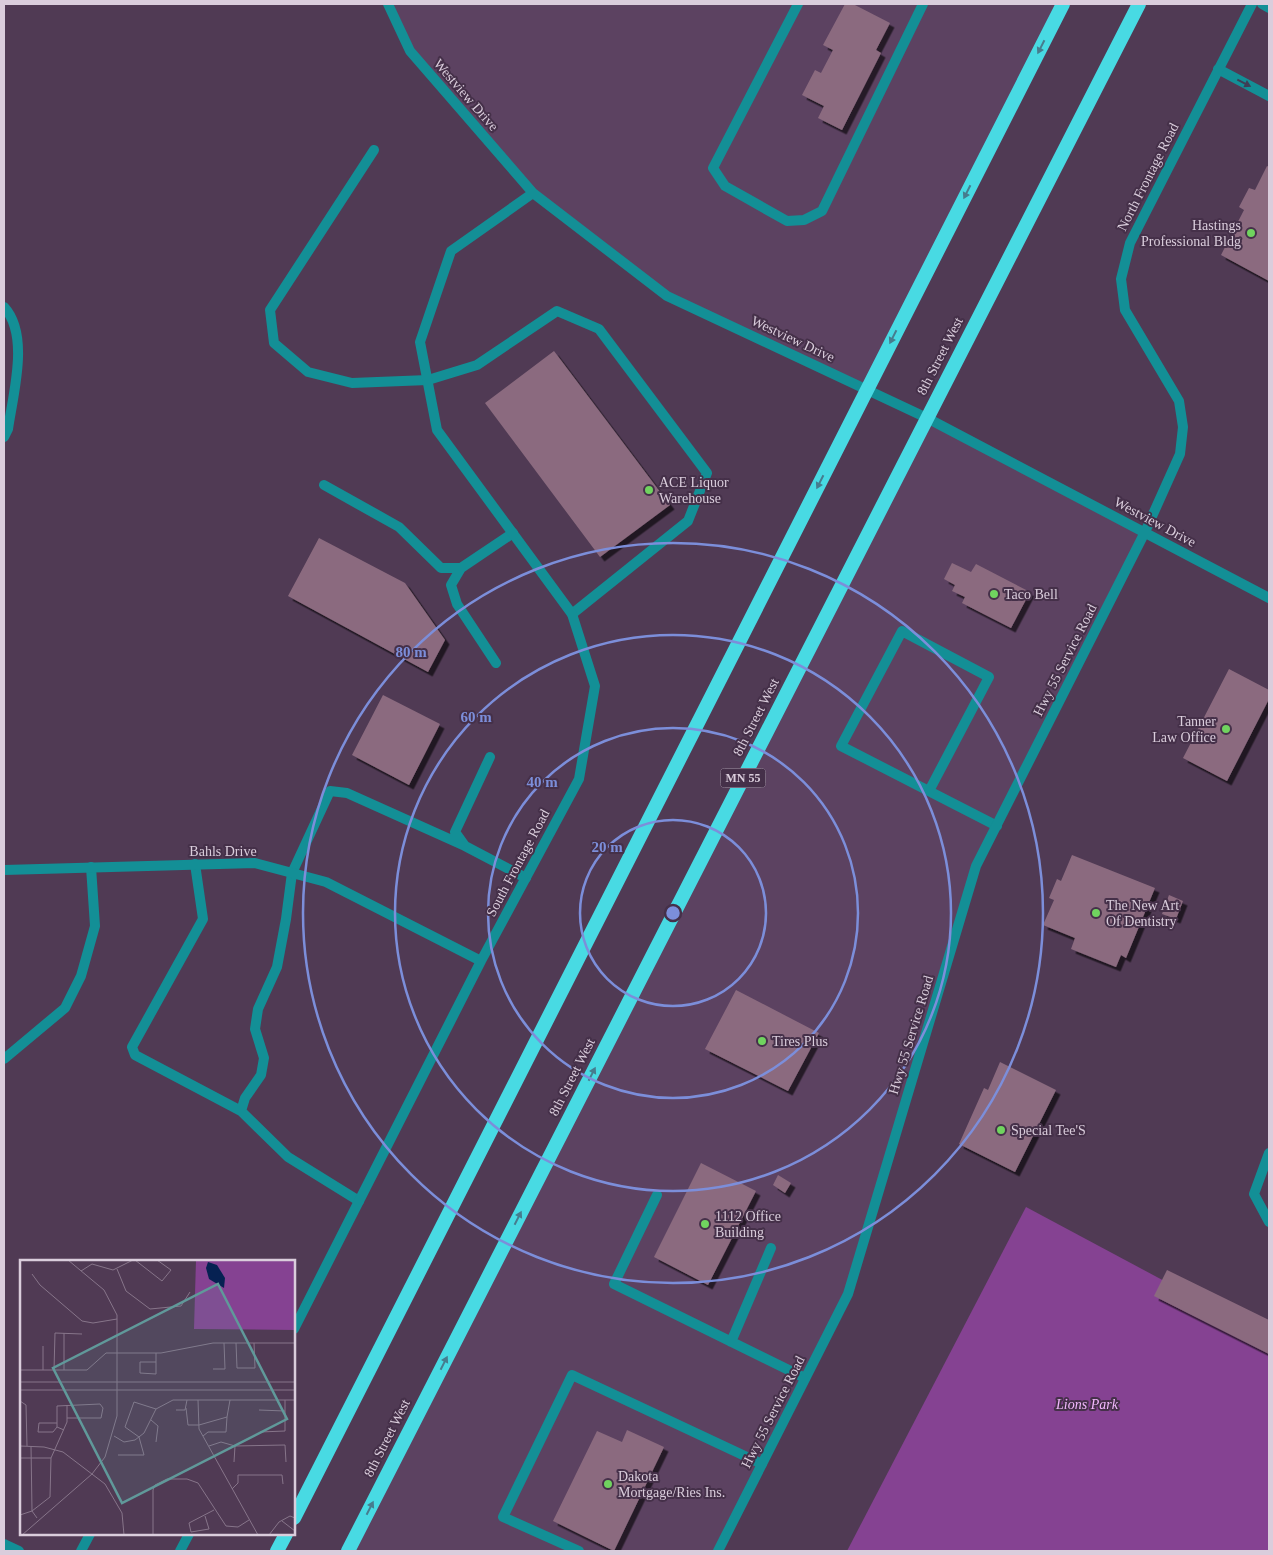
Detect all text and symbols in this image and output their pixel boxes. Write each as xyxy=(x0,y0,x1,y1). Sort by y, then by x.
one-way arrow xyxy=(1037,40,1045,54)
street label: Westview Drive xyxy=(431,56,501,134)
one-way arrow xyxy=(1237,79,1251,87)
street label: North Frontage Road xyxy=(1114,121,1182,233)
one-way arrow xyxy=(963,185,971,199)
place label: Hastings Professional Bldg xyxy=(1141,218,1241,249)
marker: Hastings Professional Bldg xyxy=(1245,227,1257,239)
street label: Westview Drive xyxy=(749,313,837,365)
street label: 8th Street West xyxy=(914,315,966,397)
one-way arrow xyxy=(889,330,897,344)
one-way arrow xyxy=(816,474,824,489)
place label: ACE Liquor Warehouse xyxy=(659,475,729,506)
marker: ACE Liquor Warehouse xyxy=(643,484,655,496)
street label: Westview Drive xyxy=(1112,494,1198,550)
place label: Taco Bell xyxy=(1004,587,1058,602)
marker: Taco Bell xyxy=(988,588,1000,600)
street label: Hwy 55 Service Road xyxy=(1030,602,1100,718)
text: 80 m xyxy=(395,644,427,660)
street label: 8th Street West xyxy=(730,676,782,758)
text: 60 m xyxy=(460,709,492,725)
place label: Tanner Law Office xyxy=(1152,714,1216,745)
marker: Tanner Law Office xyxy=(1220,723,1232,735)
road number: MN 55 xyxy=(720,768,766,788)
text: 40 m xyxy=(526,774,558,790)
street label: South Frontage Road xyxy=(483,807,553,919)
text: 20 m xyxy=(591,839,623,855)
street label: Bahls Drive xyxy=(189,844,257,859)
place label: The New Art Of Dentistry xyxy=(1106,898,1179,929)
centre of rings xyxy=(664,904,682,922)
marker: The New Art Of Dentistry xyxy=(1090,907,1102,919)
street label: Hwy 55 Service Road xyxy=(886,974,936,1096)
place label: Tires Plus xyxy=(772,1034,828,1049)
marker: Tires Plus xyxy=(756,1035,768,1047)
street label: 8th Street West xyxy=(546,1036,598,1118)
one-way arrow xyxy=(588,1067,596,1081)
place label: Special Tee'S xyxy=(1011,1123,1086,1138)
marker: Special Tee'S xyxy=(995,1124,1007,1136)
place label: 1112 Office Building xyxy=(715,1209,781,1240)
one-way arrow xyxy=(514,1211,522,1226)
marker: 1112 Office Building xyxy=(699,1218,711,1230)
inset map xyxy=(20,1260,295,1535)
street label: Hwy 55 Service Road xyxy=(738,1354,808,1470)
one-way arrow xyxy=(440,1356,448,1370)
street label: 8th Street West xyxy=(361,1397,413,1479)
park label: Lions Park xyxy=(1055,1397,1119,1412)
place label: Dakota Mortgage/Ries Ins. xyxy=(618,1469,725,1500)
marker: Dakota Mortgage/Ries Ins. xyxy=(602,1478,614,1490)
one-way arrow xyxy=(366,1501,374,1515)

